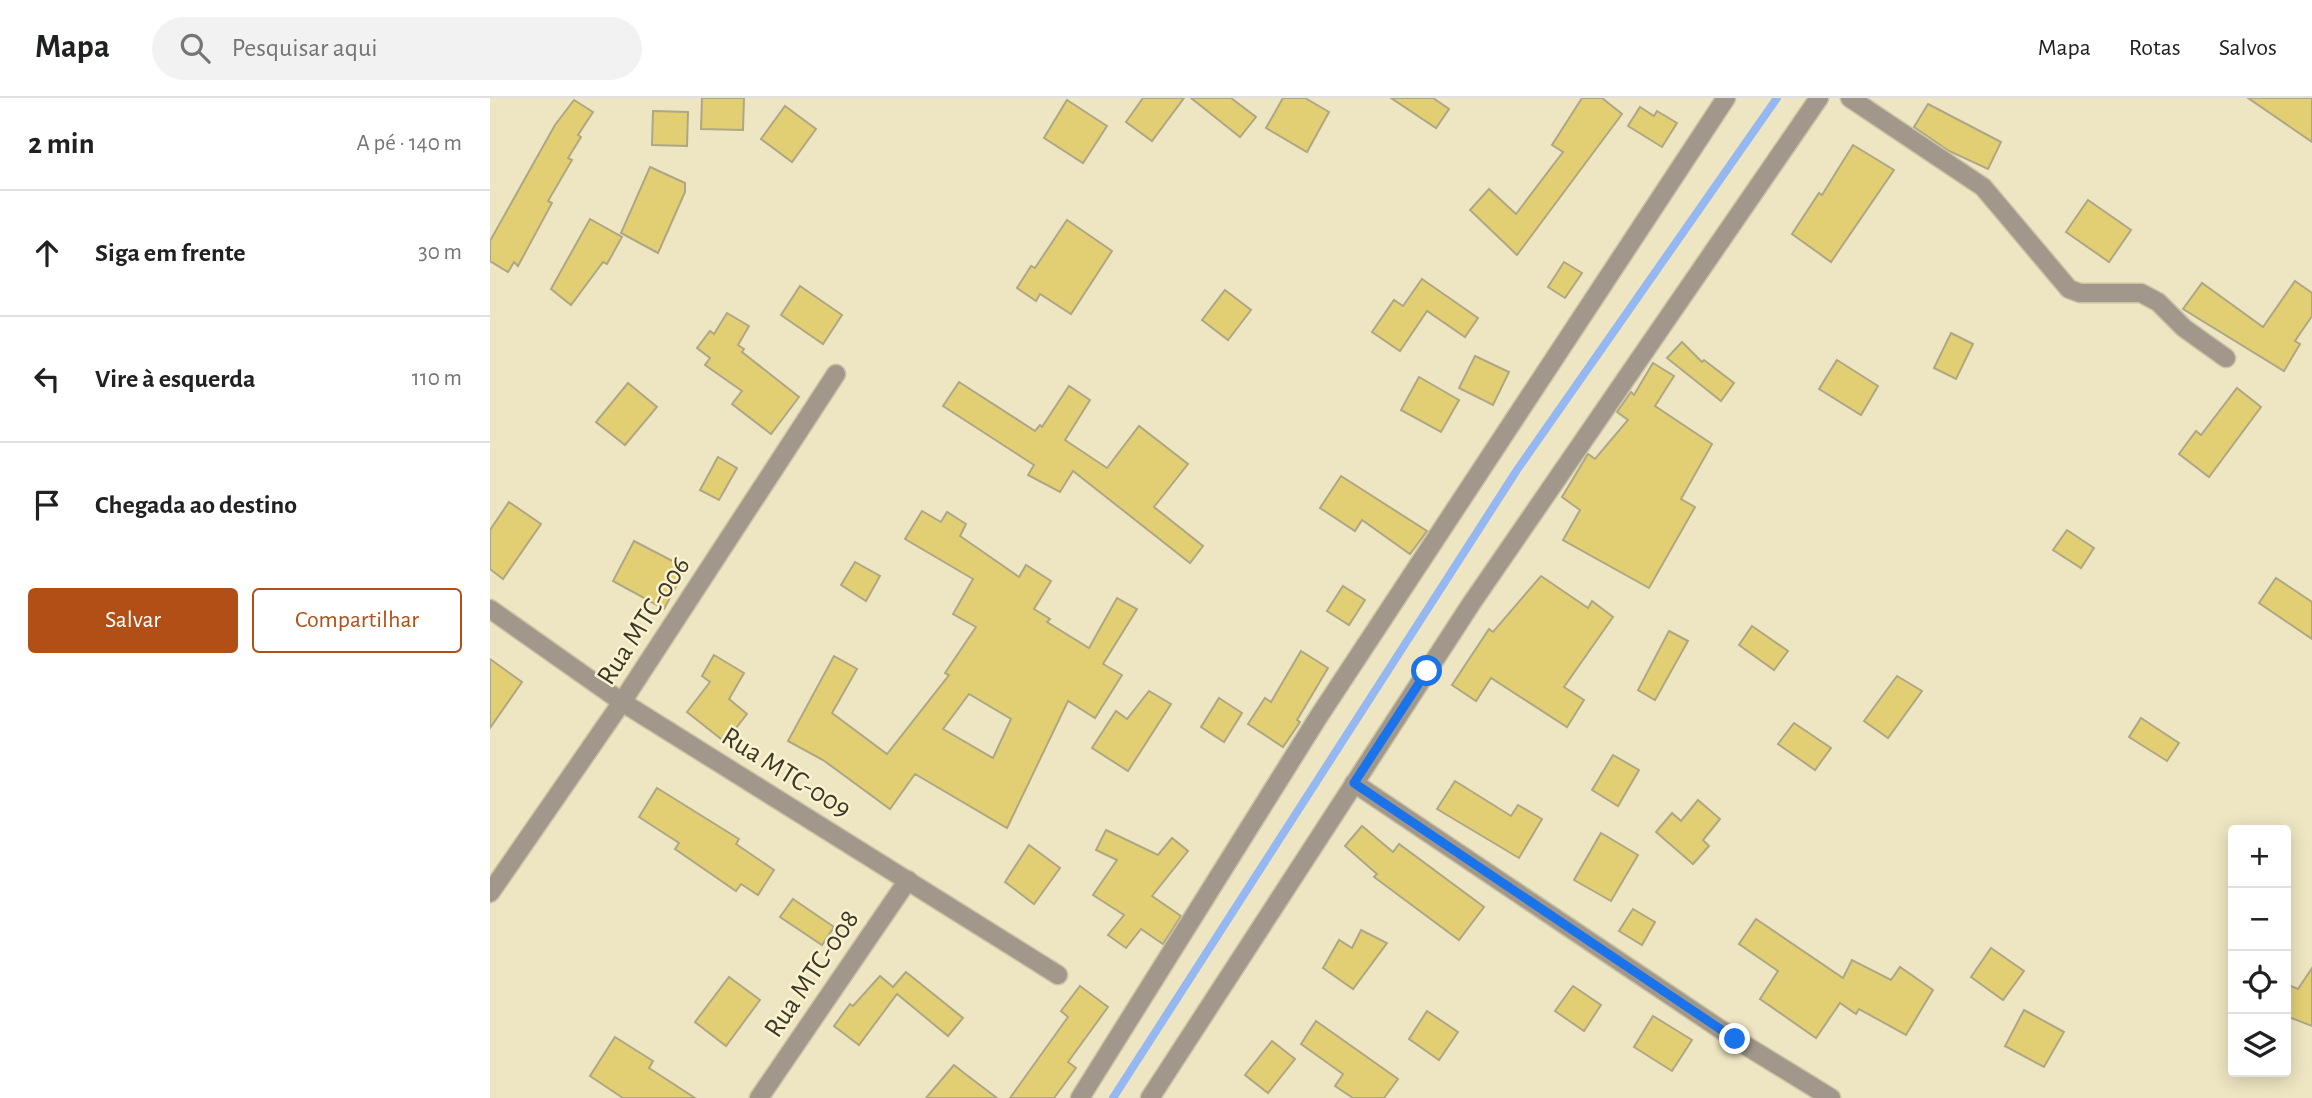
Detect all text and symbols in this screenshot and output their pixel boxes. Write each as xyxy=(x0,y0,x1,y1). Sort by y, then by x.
search box xyxy=(152,17,642,80)
icon: search xyxy=(176,29,214,67)
text: Mapa xyxy=(35,31,110,64)
text: Pesquisar aqui xyxy=(232,35,378,61)
text: Mapa xyxy=(2038,36,2091,60)
text: Rotas xyxy=(2129,36,2181,60)
text: Salvos xyxy=(2219,36,2277,60)
text: 2 min xyxy=(28,129,95,159)
text: A pé · 140 m xyxy=(356,132,462,155)
icon: ahead xyxy=(28,234,66,272)
text: Siga em frente xyxy=(95,240,246,266)
text: 30 m xyxy=(418,241,462,264)
icon: left xyxy=(28,360,66,398)
text: Vire à esquerda xyxy=(95,366,256,392)
text: 110 m xyxy=(412,367,462,390)
icon: arrive xyxy=(28,486,66,524)
text: Chegada ao destino xyxy=(95,492,297,518)
street label: Rua MTC-006 xyxy=(592,552,696,690)
button: Salvar xyxy=(28,588,238,653)
button: Compartilhar xyxy=(252,588,462,653)
route start xyxy=(1411,655,1442,686)
street label: Rua MTC-009 xyxy=(716,722,856,824)
map controls xyxy=(2228,825,2291,1077)
button: + xyxy=(2228,825,2291,888)
button: − xyxy=(2228,888,2291,951)
street label: Rua MTC-008 xyxy=(759,905,865,1043)
button: locate xyxy=(2228,951,2291,1014)
button: layers xyxy=(2228,1014,2291,1077)
route end xyxy=(1719,1023,1750,1054)

